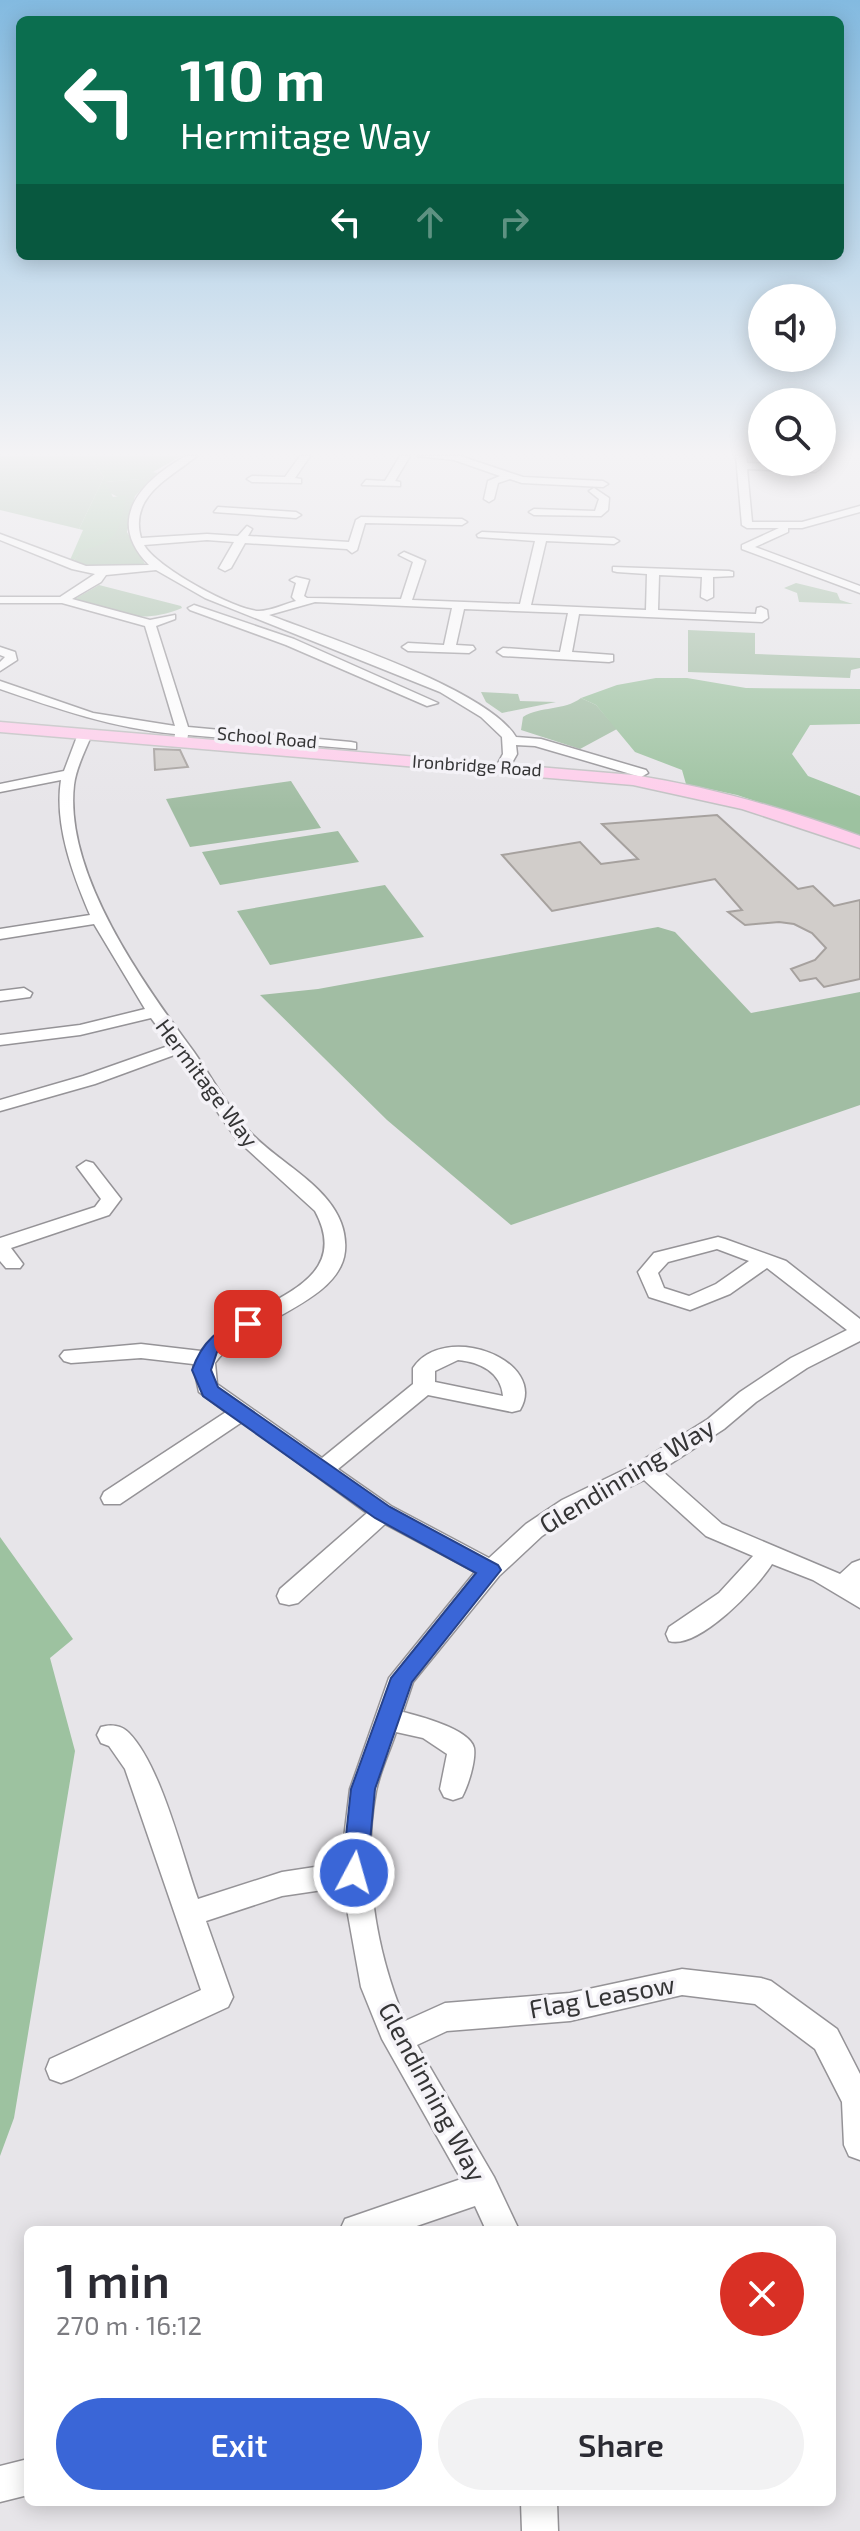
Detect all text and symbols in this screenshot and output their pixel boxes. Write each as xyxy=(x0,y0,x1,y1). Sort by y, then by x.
text: 110 m xyxy=(180,45,325,112)
icon: left xyxy=(48,48,152,152)
text: Hermitage Way xyxy=(180,113,431,156)
icon: left xyxy=(324,200,368,244)
icon: ahead xyxy=(408,200,452,244)
icon: right xyxy=(492,200,536,244)
map controls xyxy=(748,284,836,476)
button: sound xyxy=(748,284,836,372)
button: search xyxy=(748,388,836,476)
street label: School Road xyxy=(216,722,318,752)
street label: Ironbridge Road xyxy=(412,750,543,781)
street label: Hermitage Way xyxy=(151,1013,265,1152)
pin xyxy=(214,1290,282,1358)
icon: arrive xyxy=(226,1302,270,1346)
street label: Glendinning Way xyxy=(533,1410,720,1539)
position arrow xyxy=(312,1831,396,1915)
street label: Flag Leasow xyxy=(527,1967,677,2024)
street label: Glendinning Way xyxy=(373,1996,494,2186)
text: 1 min xyxy=(56,2250,170,2308)
button: close xyxy=(720,2252,804,2336)
text: 270 m · 16:12 xyxy=(56,2309,202,2340)
button: Exit xyxy=(56,2398,422,2490)
button: Share xyxy=(438,2398,804,2490)

